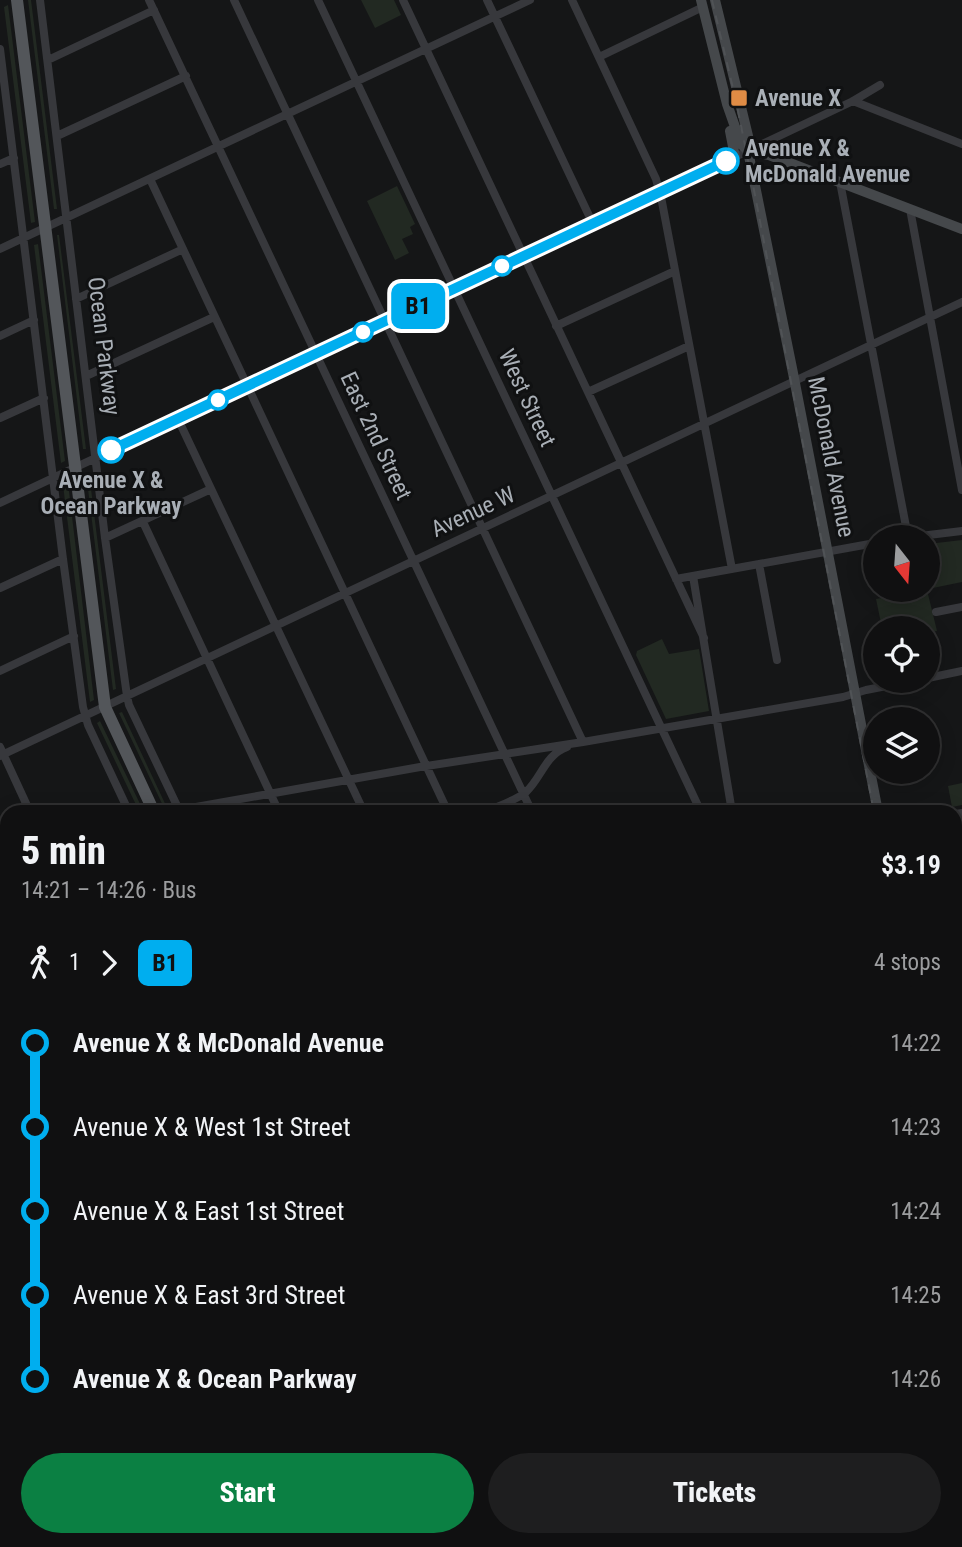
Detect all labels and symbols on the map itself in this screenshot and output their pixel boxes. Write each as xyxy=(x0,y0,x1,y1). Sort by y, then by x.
place label: Avenue X xyxy=(755,85,841,112)
marker: Avenue X xyxy=(729,88,749,108)
place label: Avenue X & McDonald Avenue xyxy=(745,135,910,188)
marker: Avenue X & McDonald Avenue xyxy=(713,148,739,174)
unlabelled marker xyxy=(492,256,512,276)
street label: Ocean Parkway xyxy=(82,275,126,417)
line badge: B1 xyxy=(386,283,450,329)
unlabelled marker xyxy=(353,322,373,342)
street label: West Street xyxy=(493,345,561,451)
street label: East 2nd Street xyxy=(335,368,417,504)
street label: McDonald Avenue xyxy=(802,374,860,540)
unlabelled marker xyxy=(208,390,228,410)
marker: Avenue X & Ocean Parkway xyxy=(98,437,124,463)
place label: Avenue X & Ocean Parkway xyxy=(41,467,182,520)
street label: Avenue W xyxy=(427,481,519,543)
north arrow xyxy=(863,525,940,602)

